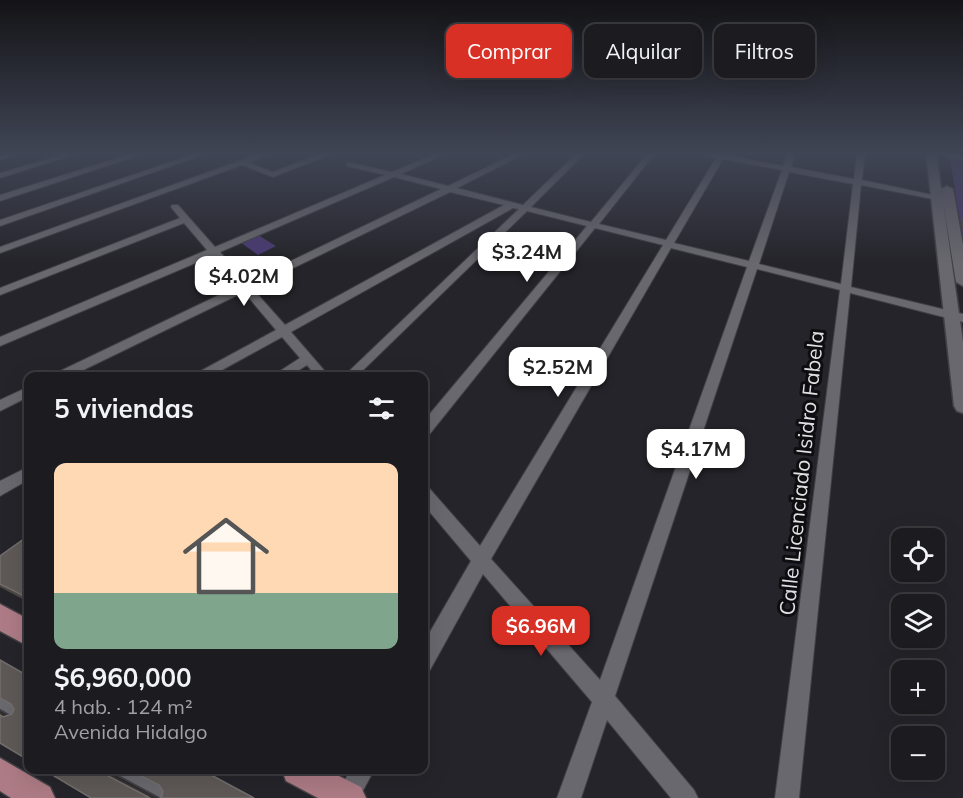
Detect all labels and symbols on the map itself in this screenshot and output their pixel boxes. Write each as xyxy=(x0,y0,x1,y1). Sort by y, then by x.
pin: $3.24M xyxy=(478,232,576,283)
pin: $4.02M xyxy=(195,256,293,307)
street label: Calle Licenciado Isidro Fabela xyxy=(773,329,829,616)
pin: $2.52M xyxy=(509,347,607,398)
pin: $4.17M xyxy=(647,429,745,480)
pin: $6.96M xyxy=(492,606,590,657)

